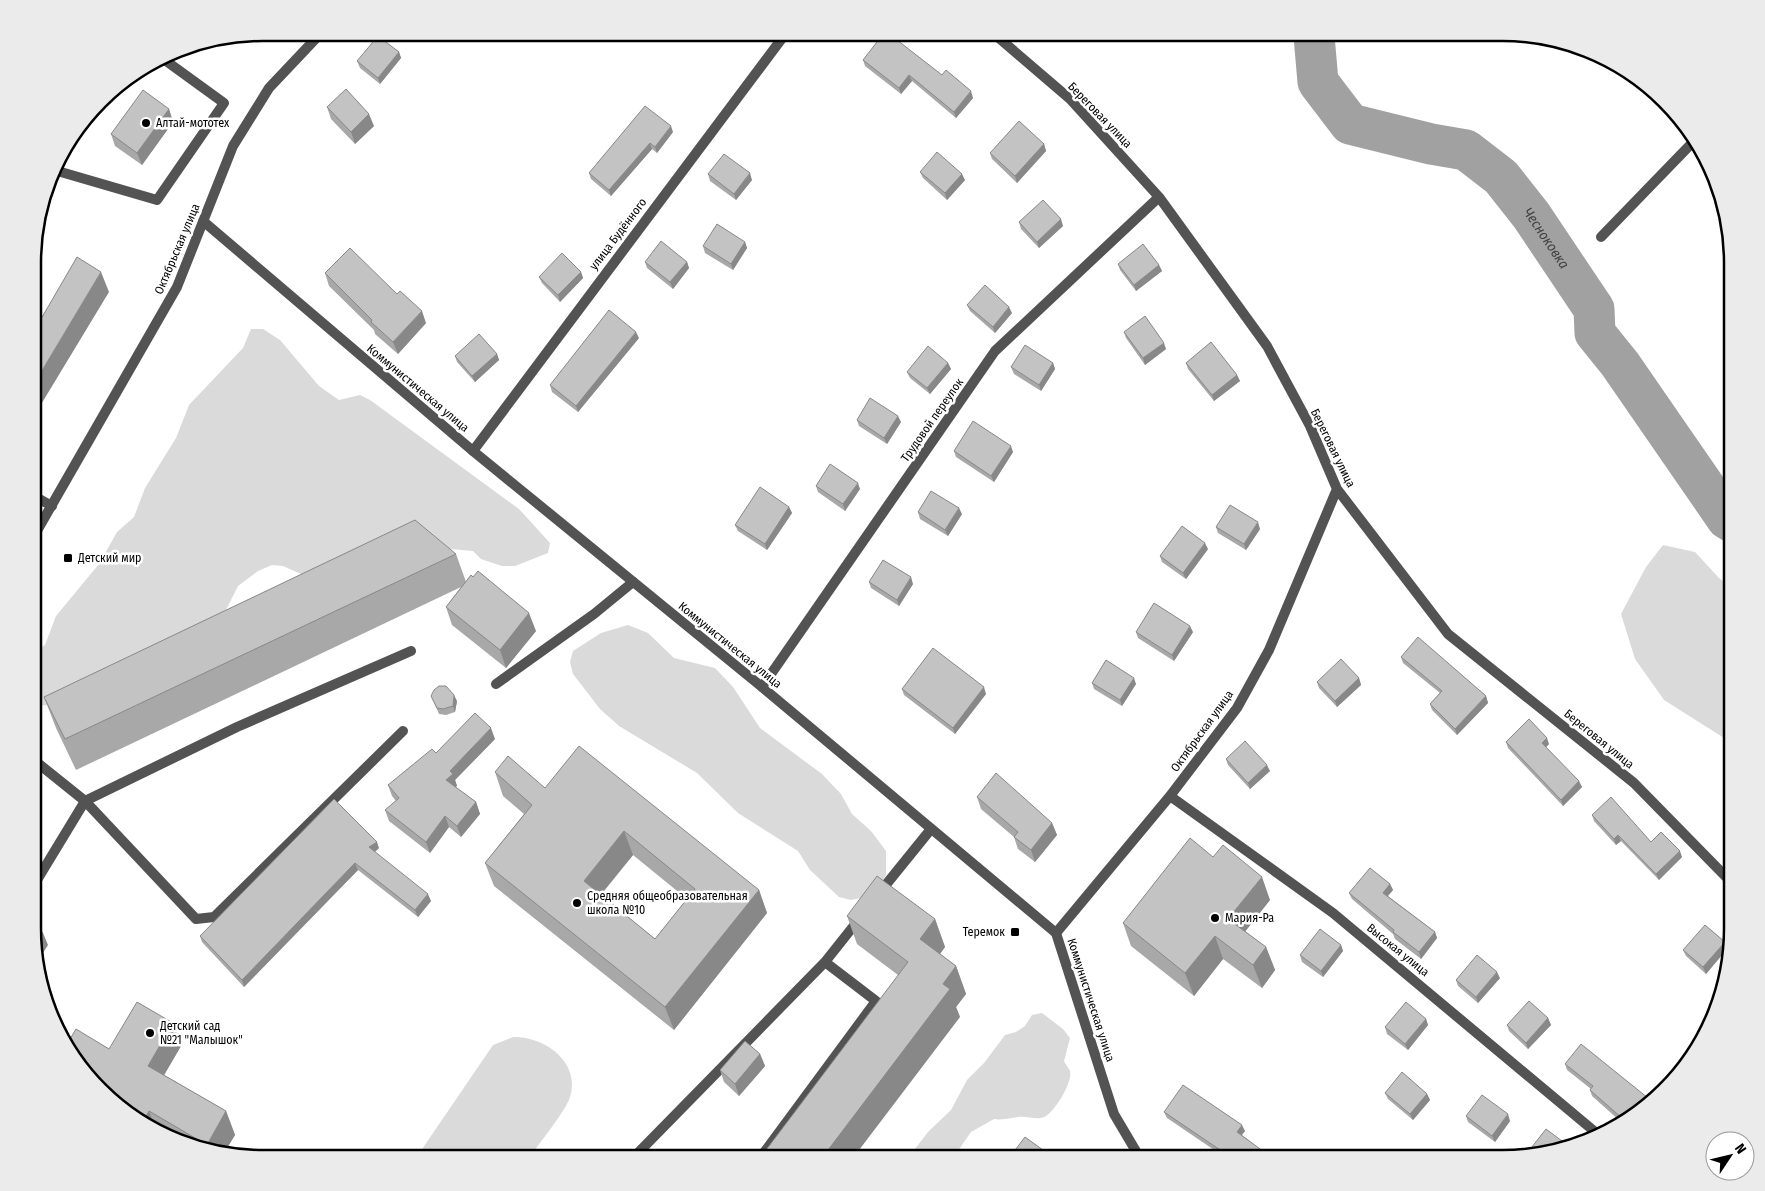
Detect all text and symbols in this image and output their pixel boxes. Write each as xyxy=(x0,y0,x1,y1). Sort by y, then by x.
street label: Береговая улица xyxy=(1065,79,1135,151)
place label: Алтай-мототех xyxy=(156,116,230,130)
marker: Алтай-мототех xyxy=(140,117,152,129)
street label: улица Будённого xyxy=(587,195,649,273)
street label: Октябрьская улица xyxy=(152,201,202,296)
water label: Чесноковка xyxy=(1520,205,1573,272)
street label: Коммунистическая улица xyxy=(364,341,472,435)
street label: Трудовой переулок xyxy=(898,375,966,465)
street label: Береговая улица xyxy=(1308,406,1358,490)
place label: Детский мир xyxy=(77,551,142,565)
marker: Детский мир xyxy=(62,552,74,564)
street label: Коммунистическая улица xyxy=(676,599,785,691)
street label: Октябрьская улица xyxy=(1168,687,1236,774)
street label: Береговая улица xyxy=(1561,707,1637,772)
place label: Средняя общеобразовательная школа №10 xyxy=(587,889,748,917)
marker: Средняя общеобразовательная школа №10 xyxy=(571,897,583,909)
place label: Мария-Ра xyxy=(1225,911,1274,925)
marker: Мария-Ра xyxy=(1209,912,1221,924)
street label: Высокая улица xyxy=(1364,921,1432,979)
place label: Теремок xyxy=(963,925,1005,939)
marker: Теремок xyxy=(1009,926,1021,938)
street label: Коммунистическая улица xyxy=(1064,937,1118,1064)
place label: Детский сад №21 "Малышок" xyxy=(159,1019,243,1047)
marker: Детский сад №21 "Малышок" xyxy=(144,1027,156,1039)
north arrow xyxy=(1705,1131,1755,1181)
text: N xyxy=(1731,1141,1750,1157)

